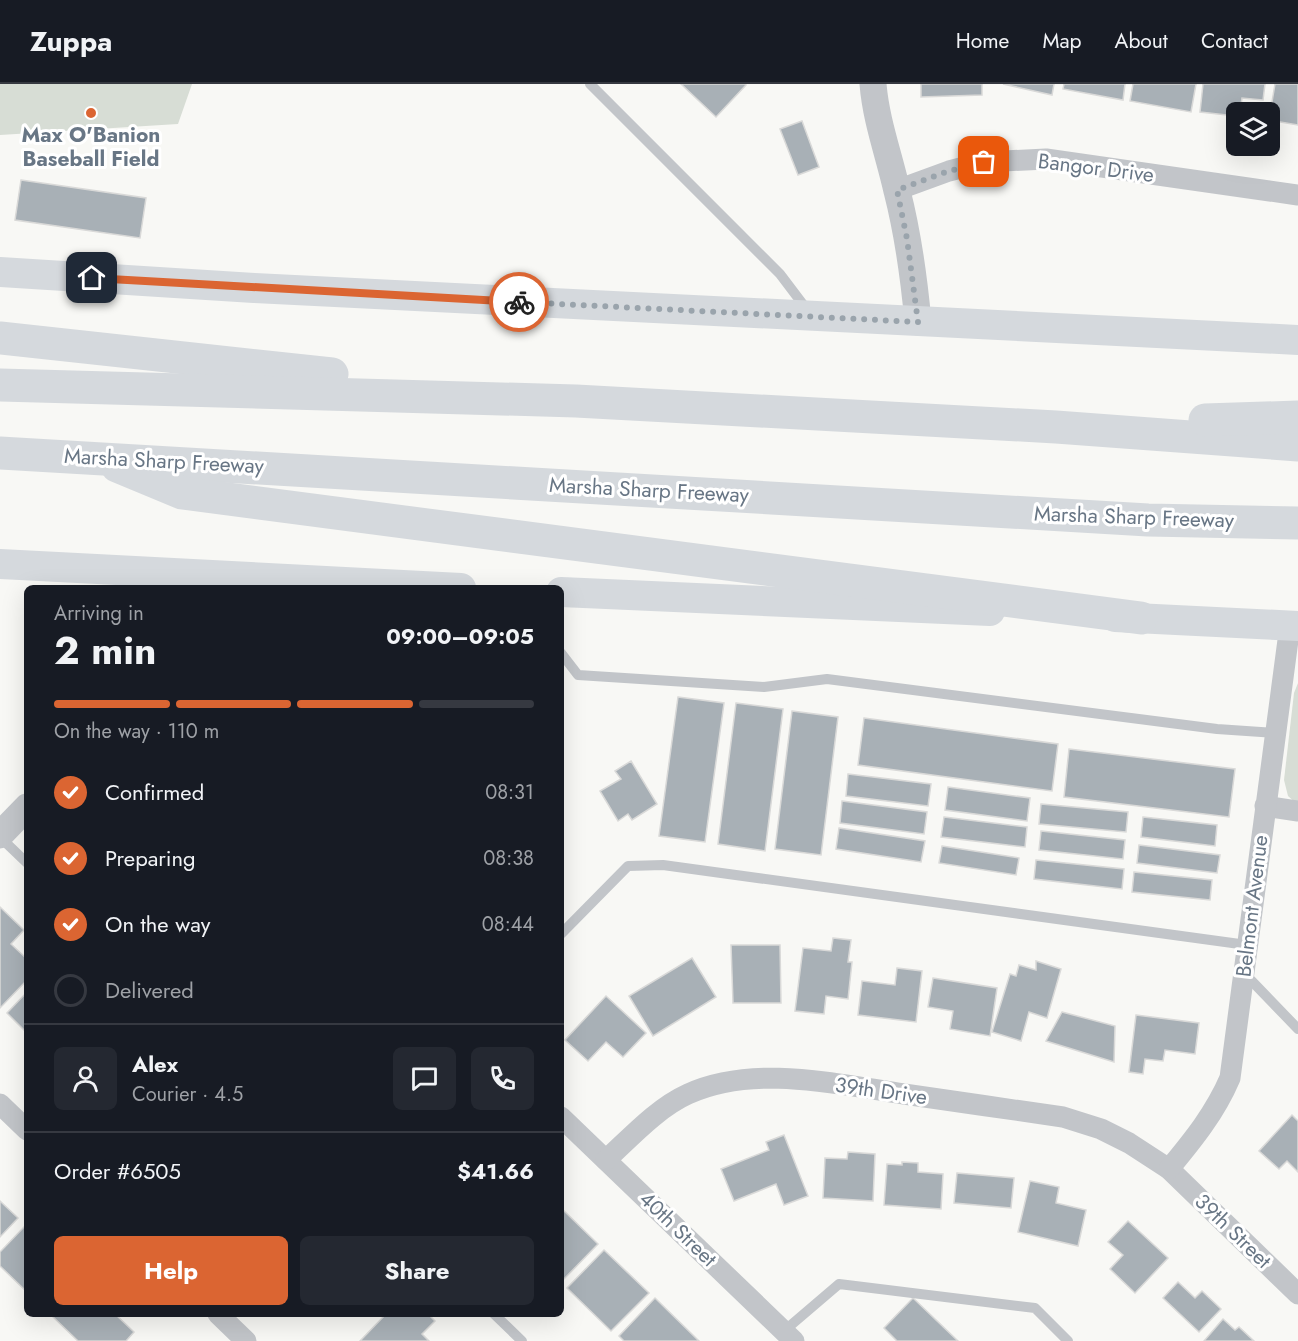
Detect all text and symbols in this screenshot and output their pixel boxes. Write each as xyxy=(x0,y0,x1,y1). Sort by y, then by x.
text: Zuppa xyxy=(30,21,112,62)
text: Home xyxy=(956,26,1009,56)
text: Map xyxy=(1042,26,1082,56)
text: About xyxy=(1115,26,1168,56)
text: Contact xyxy=(1201,26,1268,56)
map controls xyxy=(1226,102,1280,156)
button: layers xyxy=(1226,102,1280,156)
marker: Max O'Banion Baseball Field xyxy=(84,106,98,120)
place label: Max O'Banion Baseball Field xyxy=(22,120,160,174)
pin xyxy=(958,136,1009,187)
icon: bag xyxy=(967,145,1000,178)
street label: Bangor Drive xyxy=(1036,146,1156,190)
pin xyxy=(66,252,117,303)
icon: home xyxy=(75,261,108,294)
courier xyxy=(489,272,549,332)
icon: bike xyxy=(503,286,536,319)
street label: Marsha Sharp Freeway xyxy=(63,441,265,481)
street label: Marsha Sharp Freeway xyxy=(548,470,750,510)
street label: Marsha Sharp Freeway xyxy=(1033,499,1235,536)
text: Arriving in xyxy=(54,599,144,628)
text: 09:00–09:05 xyxy=(386,620,534,652)
text: 2 min xyxy=(54,622,156,679)
text: On the way · 110 m xyxy=(54,717,219,746)
icon: check xyxy=(54,776,87,809)
text: Confirmed xyxy=(105,776,204,808)
text: 08:31 xyxy=(485,778,534,807)
street label: Belmont Avenue xyxy=(1228,833,1276,979)
icon: check xyxy=(54,842,87,875)
text: Preparing xyxy=(105,842,196,874)
text: 08:38 xyxy=(483,844,534,873)
icon: check xyxy=(54,908,87,941)
text: On the way xyxy=(105,908,210,940)
text: 08:44 xyxy=(482,910,534,939)
text: Delivered xyxy=(105,974,194,1006)
button: person xyxy=(54,1047,117,1110)
button: chat xyxy=(393,1047,456,1110)
button: phone xyxy=(471,1047,534,1110)
text: Alex xyxy=(132,1048,178,1080)
street label: 39th Drive xyxy=(833,1070,929,1112)
text: Courier · 4.5 xyxy=(132,1080,243,1109)
text: Order #6505 xyxy=(54,1155,181,1187)
text: $41.66 xyxy=(457,1155,534,1187)
street label: 40th Street xyxy=(633,1184,723,1274)
street label: 39th Street xyxy=(1188,1187,1278,1275)
button: Help xyxy=(54,1236,288,1305)
button: Share xyxy=(300,1236,534,1305)

